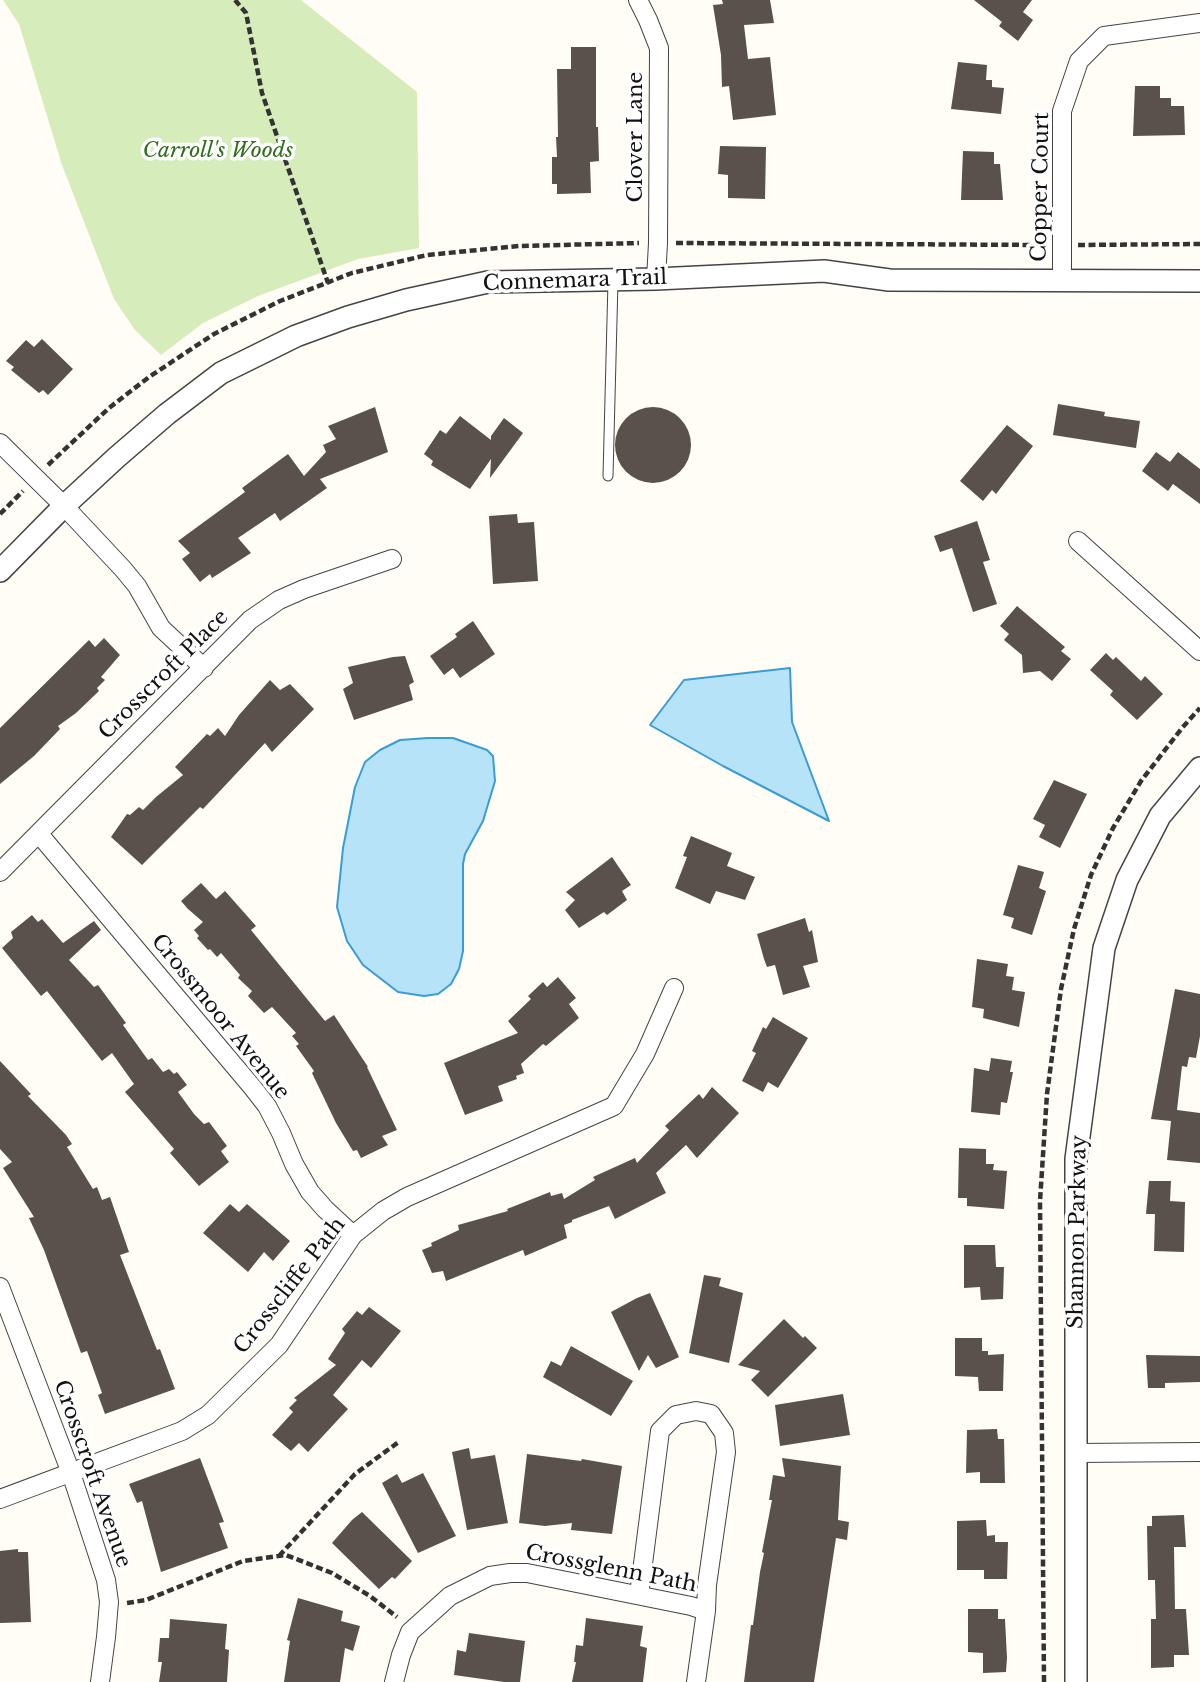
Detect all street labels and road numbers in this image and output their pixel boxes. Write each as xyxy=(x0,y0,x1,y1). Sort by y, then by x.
street label: Clover Lane xyxy=(623,72,649,202)
street label: Copper Court xyxy=(1027,112,1055,262)
street label: Connemara Trail xyxy=(482,265,668,297)
street label: Crosscroft Place xyxy=(94,605,234,745)
street label: Crossmoor Avenue xyxy=(146,929,294,1105)
street label: Shannon Parkway xyxy=(1064,1135,1092,1329)
street label: Crosscliffe Path xyxy=(229,1213,351,1359)
street label: Crosscroft Avenue xyxy=(48,1377,136,1571)
street label: Crossglenn Path xyxy=(523,1540,699,1598)

